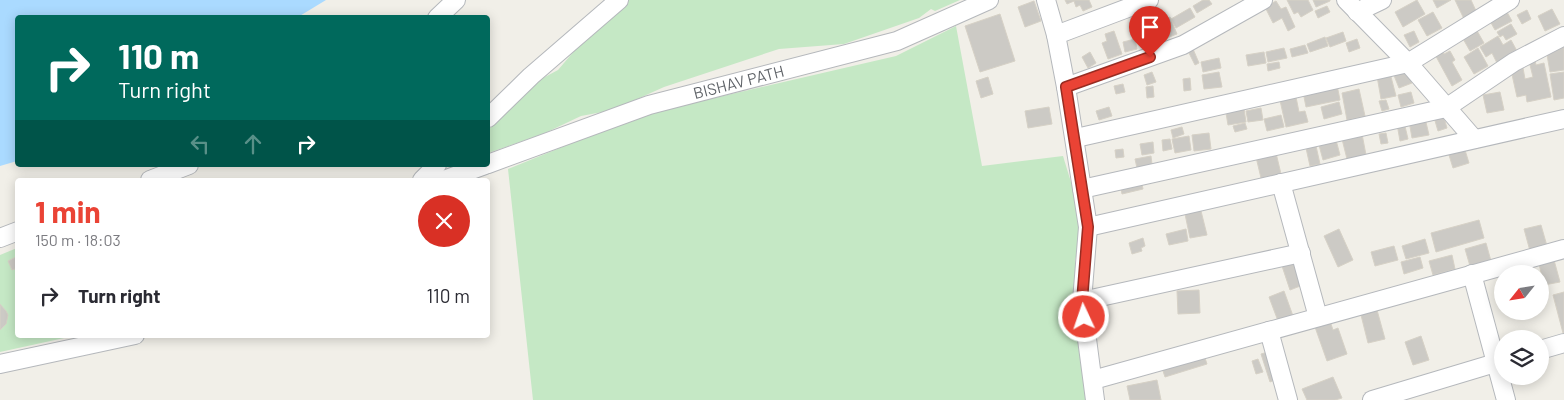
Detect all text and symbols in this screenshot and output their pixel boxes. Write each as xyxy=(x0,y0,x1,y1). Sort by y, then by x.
pin xyxy=(1129,6,1171,57)
icon: arrive xyxy=(1136,13,1164,41)
text: 110 m xyxy=(118,34,199,76)
icon: right xyxy=(35,35,100,100)
street label: BISHAV PATH xyxy=(691,61,786,102)
text: Turn right xyxy=(118,76,211,102)
icon: left xyxy=(186,130,214,158)
icon: ahead xyxy=(239,130,267,158)
icon: right xyxy=(292,130,320,158)
text: 1 min xyxy=(35,193,101,229)
button: close xyxy=(418,195,470,247)
text: 150 m · 18:03 xyxy=(35,230,121,249)
north arrow xyxy=(1494,265,1549,320)
map controls xyxy=(1494,265,1549,385)
icon: right xyxy=(35,282,63,310)
text: Turn right xyxy=(78,284,160,307)
text: 110 m xyxy=(426,284,470,307)
position arrow xyxy=(1057,290,1109,342)
button: layers xyxy=(1494,330,1549,385)

